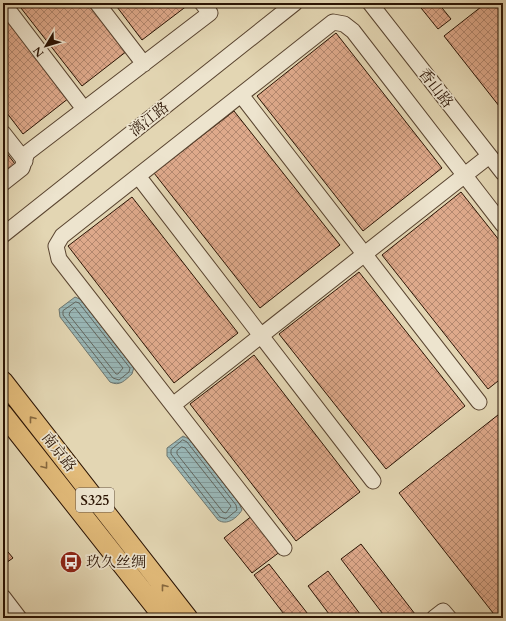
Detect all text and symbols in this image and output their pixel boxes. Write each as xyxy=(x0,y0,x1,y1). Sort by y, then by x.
north arrow xyxy=(26,26,66,66)
text: N xyxy=(29,43,47,60)
street label: 香山路 xyxy=(414,64,458,112)
street label: 漓江路 xyxy=(125,97,173,141)
one-way arrow xyxy=(30,416,37,423)
street label: 南京路 xyxy=(37,428,81,476)
one-way arrow xyxy=(40,462,47,469)
road number: S325 xyxy=(76,488,114,512)
bus stop icon: 玖久丝绸 xyxy=(58,549,84,575)
place label: 玖久丝绸 xyxy=(86,552,146,572)
one-way arrow xyxy=(162,585,169,592)

